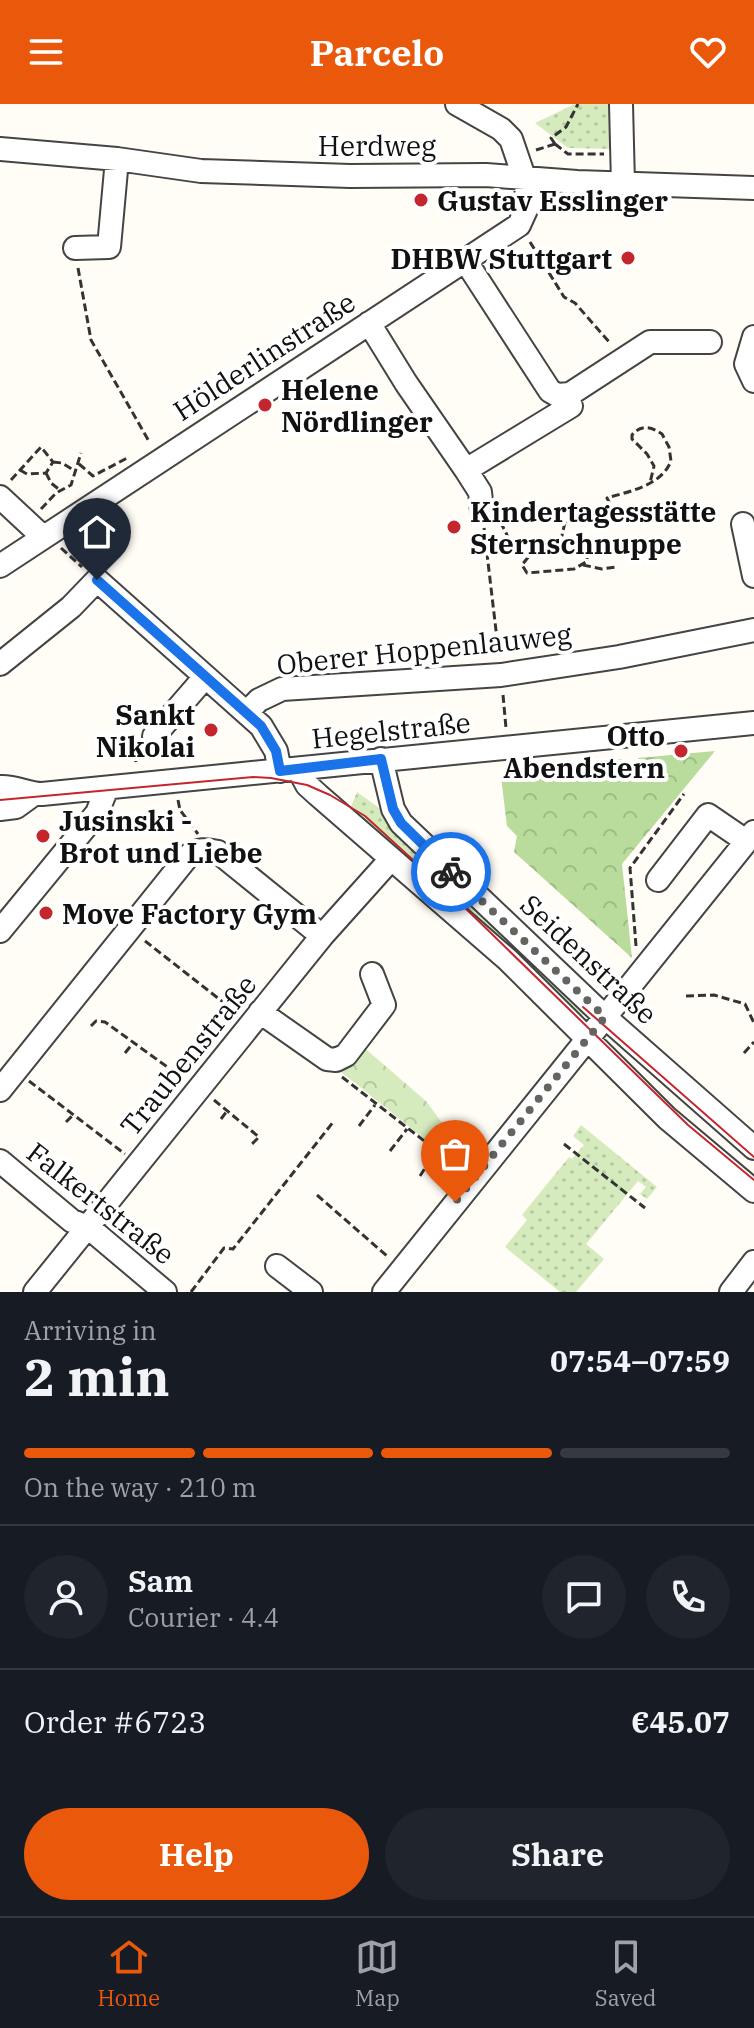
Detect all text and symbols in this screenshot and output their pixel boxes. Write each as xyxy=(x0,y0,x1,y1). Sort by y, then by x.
text: Parcelo xyxy=(310,29,444,76)
icon: menu xyxy=(24,30,68,74)
icon: heart xyxy=(686,30,730,74)
street label: Herdweg xyxy=(318,127,436,164)
place label: Gustav Esslinger xyxy=(437,182,668,219)
marker: Gustav Esslinger xyxy=(412,191,430,209)
place label: DHBW Stuttgart xyxy=(390,240,612,277)
marker: DHBW Stuttgart xyxy=(619,249,637,267)
street label: Hölderlinstraße xyxy=(166,283,362,429)
place label: Helene Nördlinger xyxy=(281,371,433,440)
marker: Helene Nördlinger xyxy=(256,396,274,414)
place label: Kindertagesstätte Sternschnuppe xyxy=(470,493,716,562)
pin xyxy=(63,498,131,580)
icon: home xyxy=(75,510,119,554)
marker: Kindertagesstätte Sternschnuppe xyxy=(445,518,463,536)
street label: Oberer Hoppenlauweg xyxy=(275,615,573,683)
place label: Sankt Nikolai xyxy=(96,696,195,765)
street label: Hegelstraße xyxy=(310,703,472,757)
place label: Otto Abendstern xyxy=(503,717,665,786)
marker: Sankt Nikolai xyxy=(202,721,220,739)
marker: Otto Abendstern xyxy=(672,742,690,760)
place label: Jusinski - Brot und Liebe xyxy=(59,802,263,871)
marker: Jusinski - Brot und Liebe xyxy=(34,827,52,845)
courier xyxy=(411,832,491,912)
icon: bike xyxy=(429,850,473,894)
street label: Seidenstraße xyxy=(513,886,665,1032)
place label: Move Factory Gym xyxy=(62,895,317,932)
marker: Move Factory Gym xyxy=(37,904,55,922)
street label: Traubenstraße xyxy=(112,967,264,1143)
pin xyxy=(421,1120,489,1202)
icon: bag xyxy=(433,1132,477,1176)
street label: Falkertstraße xyxy=(20,1134,182,1272)
text: Arriving in xyxy=(24,1313,157,1347)
text: 07:54–07:59 xyxy=(550,1341,730,1380)
text: 2 min xyxy=(24,1343,170,1410)
text: On the way · 210 m xyxy=(24,1470,257,1504)
button: person xyxy=(24,1555,108,1639)
button: chat xyxy=(542,1555,626,1639)
button: phone xyxy=(646,1555,730,1639)
text: Sam xyxy=(128,1561,193,1600)
text: Courier · 4.4 xyxy=(128,1600,279,1634)
text: Order #6723 xyxy=(24,1702,206,1741)
text: €45.07 xyxy=(631,1702,730,1741)
button: Help xyxy=(24,1808,369,1900)
button: Share xyxy=(385,1808,730,1900)
tab: Home xyxy=(98,1935,160,2012)
tab: Map xyxy=(355,1935,400,2012)
tab: Saved xyxy=(595,1935,656,2012)

